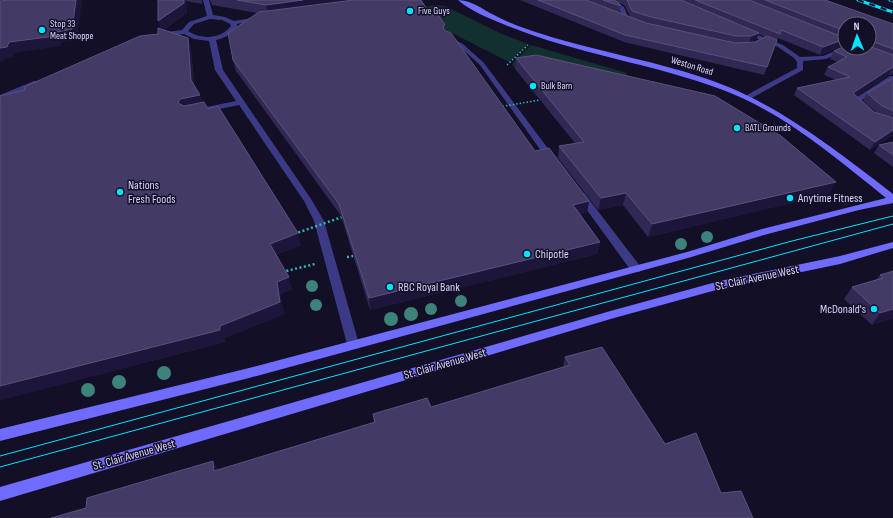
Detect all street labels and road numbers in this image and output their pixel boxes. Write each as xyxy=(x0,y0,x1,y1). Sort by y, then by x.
street label: Weston Road xyxy=(669,54,715,78)
street label: St. Clair Avenue West xyxy=(714,262,800,294)
street label: St. Clair Avenue West xyxy=(402,345,488,383)
street label: St. Clair Avenue West xyxy=(91,436,177,474)

